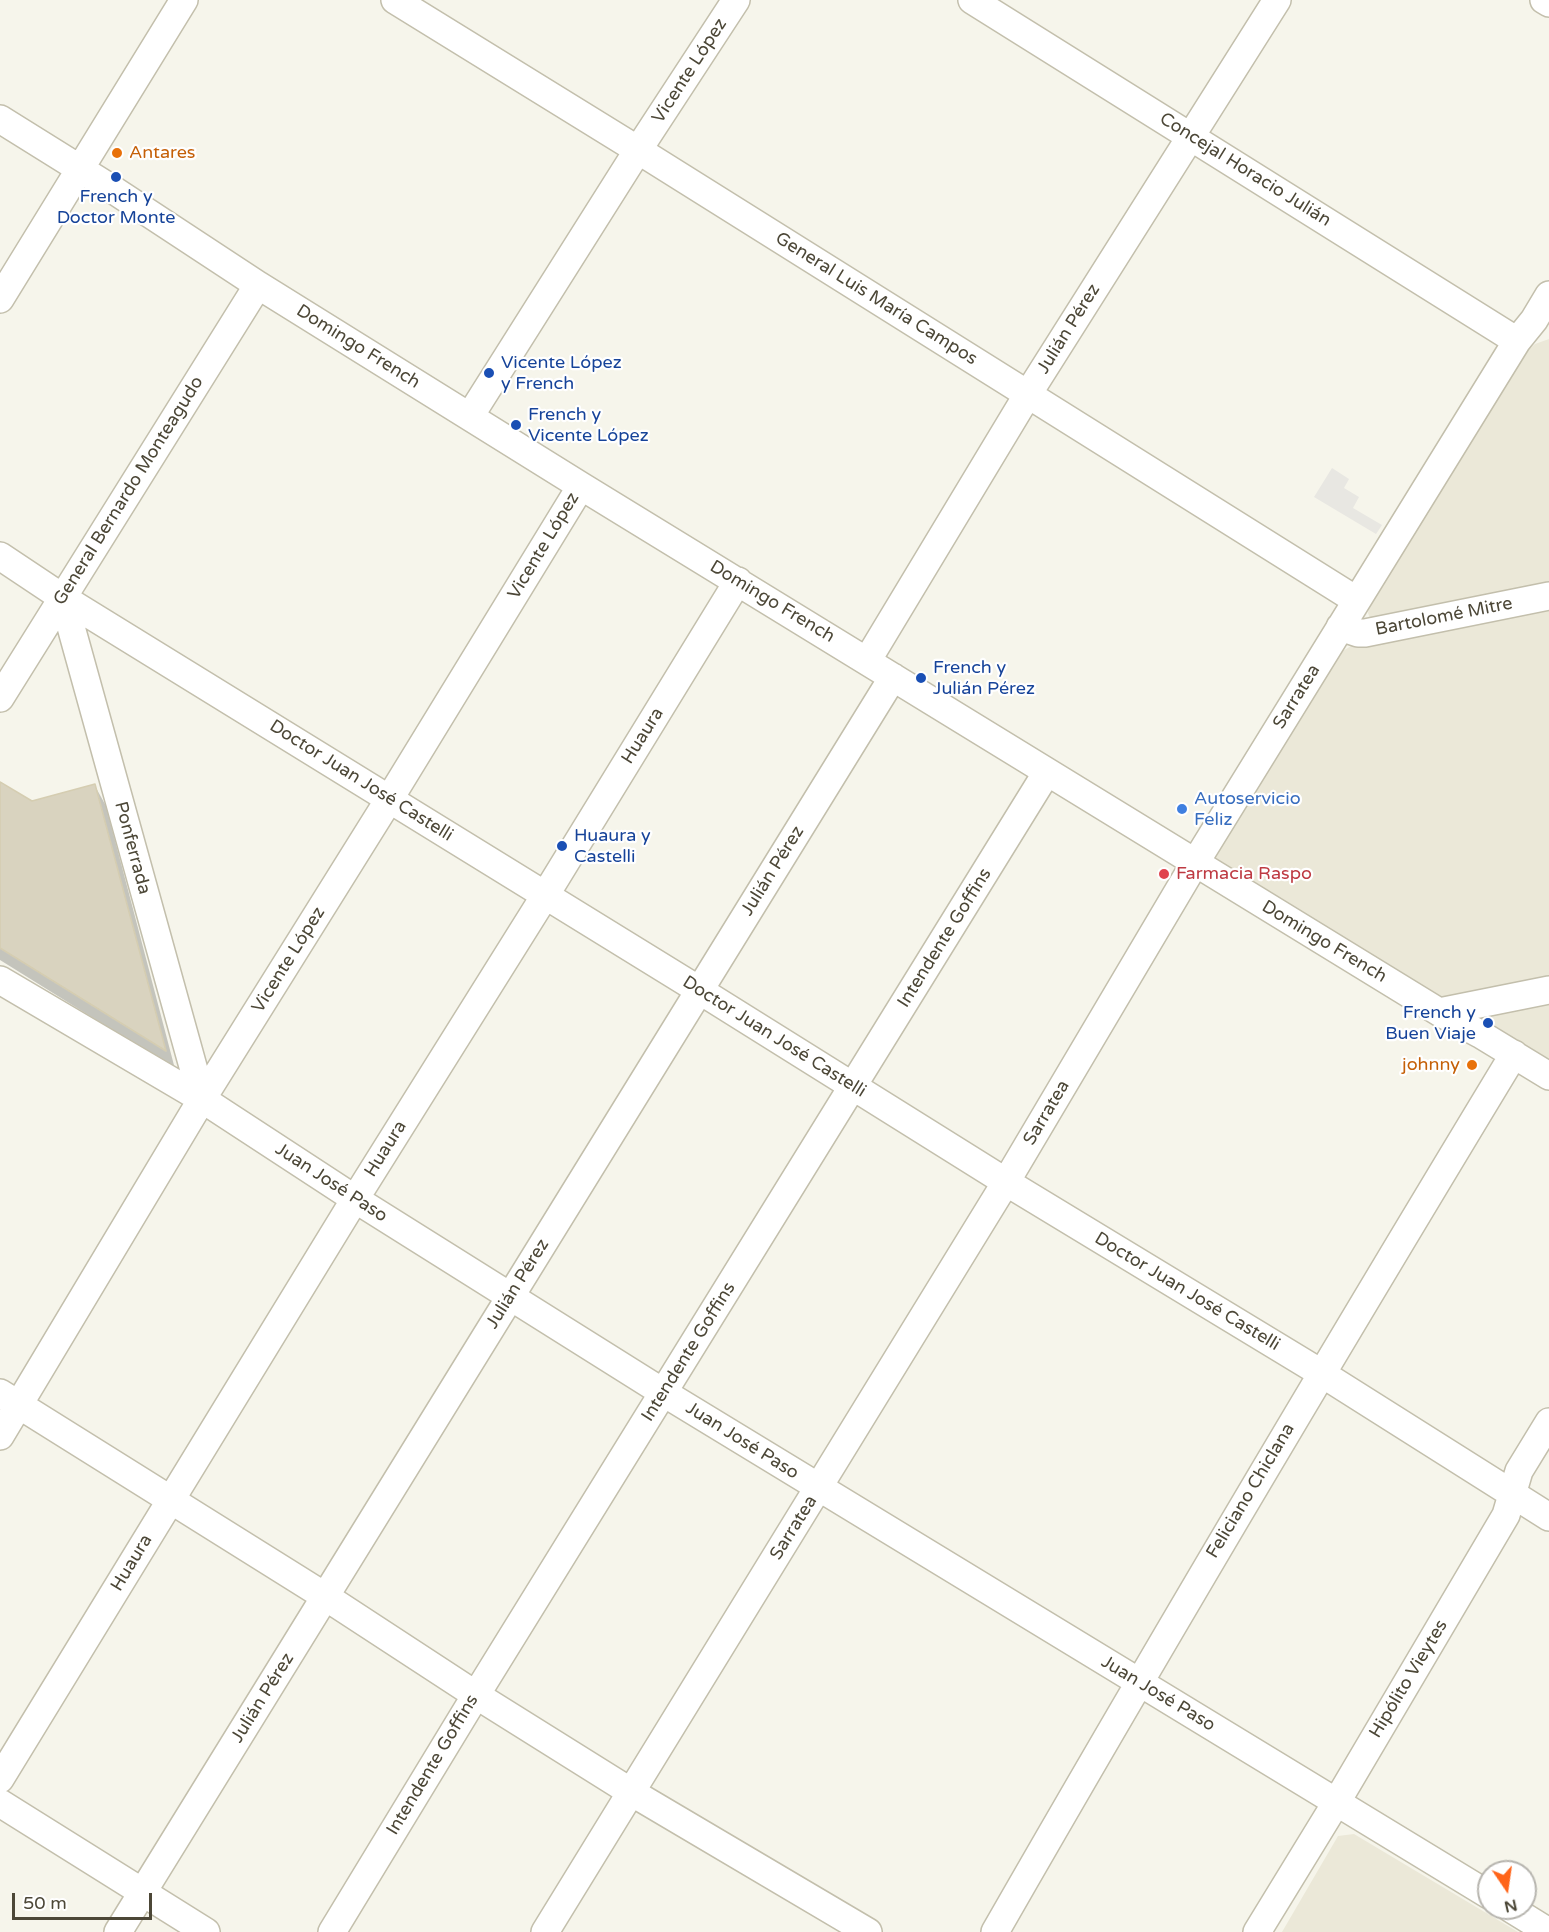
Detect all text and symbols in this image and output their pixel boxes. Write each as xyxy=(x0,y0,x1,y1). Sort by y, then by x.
street label: Vicente López xyxy=(648,15,732,127)
street label: Concejal Horacio Julián xyxy=(1155,108,1335,232)
place label: Antares xyxy=(129,142,196,164)
marker: Antares xyxy=(110,146,124,160)
marker: French y Doctor Monte xyxy=(109,170,123,184)
place label: French y Doctor Monte xyxy=(57,186,175,228)
street label: General Luis María Campos xyxy=(771,228,981,370)
street label: Julián Pérez xyxy=(1033,280,1105,378)
street label: Domingo French xyxy=(292,300,424,394)
place label: Vicente López y French xyxy=(501,352,622,394)
marker: Vicente López y French xyxy=(482,366,496,380)
street label: General Bernardo Monteagudo xyxy=(49,373,209,609)
place label: French y Vicente López xyxy=(528,404,649,446)
marker: French y Vicente López xyxy=(509,418,523,432)
street label: Vicente López xyxy=(504,489,584,603)
street label: Domingo French xyxy=(706,556,838,648)
street label: Bartolomé Mitre xyxy=(1374,593,1514,641)
place label: French y Julián Pérez xyxy=(933,657,1035,700)
street label: Sarratea xyxy=(1269,661,1325,733)
marker: French y Julián Pérez xyxy=(914,671,928,685)
street label: Huaura xyxy=(617,704,669,768)
street label: Doctor Juan José Castelli xyxy=(265,716,457,846)
place label: Autoservicio Feliz xyxy=(1194,788,1301,830)
street label: Ponferrada xyxy=(109,799,155,897)
marker: Autoservicio Feliz xyxy=(1175,802,1189,816)
street label: Julián Pérez xyxy=(737,822,809,920)
place label: Huaura y Castelli xyxy=(574,825,651,868)
marker: Huaura y Castelli xyxy=(555,839,569,853)
place label: Farmacia Raspo xyxy=(1176,863,1312,885)
street label: Intendente Goffins xyxy=(893,864,997,1012)
marker: Farmacia Raspo xyxy=(1157,867,1171,881)
street label: Domingo French xyxy=(1258,896,1390,988)
street label: Vicente López xyxy=(248,903,330,1017)
street label: Doctor Juan José Castelli xyxy=(678,972,870,1102)
place label: French y Buen Viaje xyxy=(1385,1002,1476,1044)
marker: French y Buen Viaje xyxy=(1481,1016,1495,1030)
place label: johnny xyxy=(1402,1054,1460,1076)
marker: johnny xyxy=(1465,1058,1479,1072)
street label: Sarratea xyxy=(1019,1077,1075,1149)
street label: Huaura xyxy=(360,1117,412,1181)
street label: Juan José Paso xyxy=(271,1139,391,1227)
street label: Doctor Juan José Castelli xyxy=(1090,1228,1284,1356)
street label: Julián Pérez xyxy=(482,1235,554,1333)
street label: Intendente Goffins xyxy=(637,1278,741,1426)
street label: Juan José Paso xyxy=(681,1398,803,1484)
street label: Feliciano Chiclana xyxy=(1202,1420,1300,1562)
street label: Sarratea xyxy=(766,1492,822,1564)
street label: Huaura xyxy=(107,1531,157,1595)
street label: Hipólito Vieytes xyxy=(1365,1616,1453,1742)
street label: Julián Pérez xyxy=(227,1649,299,1747)
street label: Juan José Paso xyxy=(1097,1651,1219,1737)
street label: Intendente Goffins xyxy=(383,1691,483,1839)
north arrow xyxy=(1477,1860,1537,1920)
scale bar xyxy=(15,1881,154,1919)
text: 50 m xyxy=(23,1892,67,1914)
text: N xyxy=(1502,1894,1519,1917)

